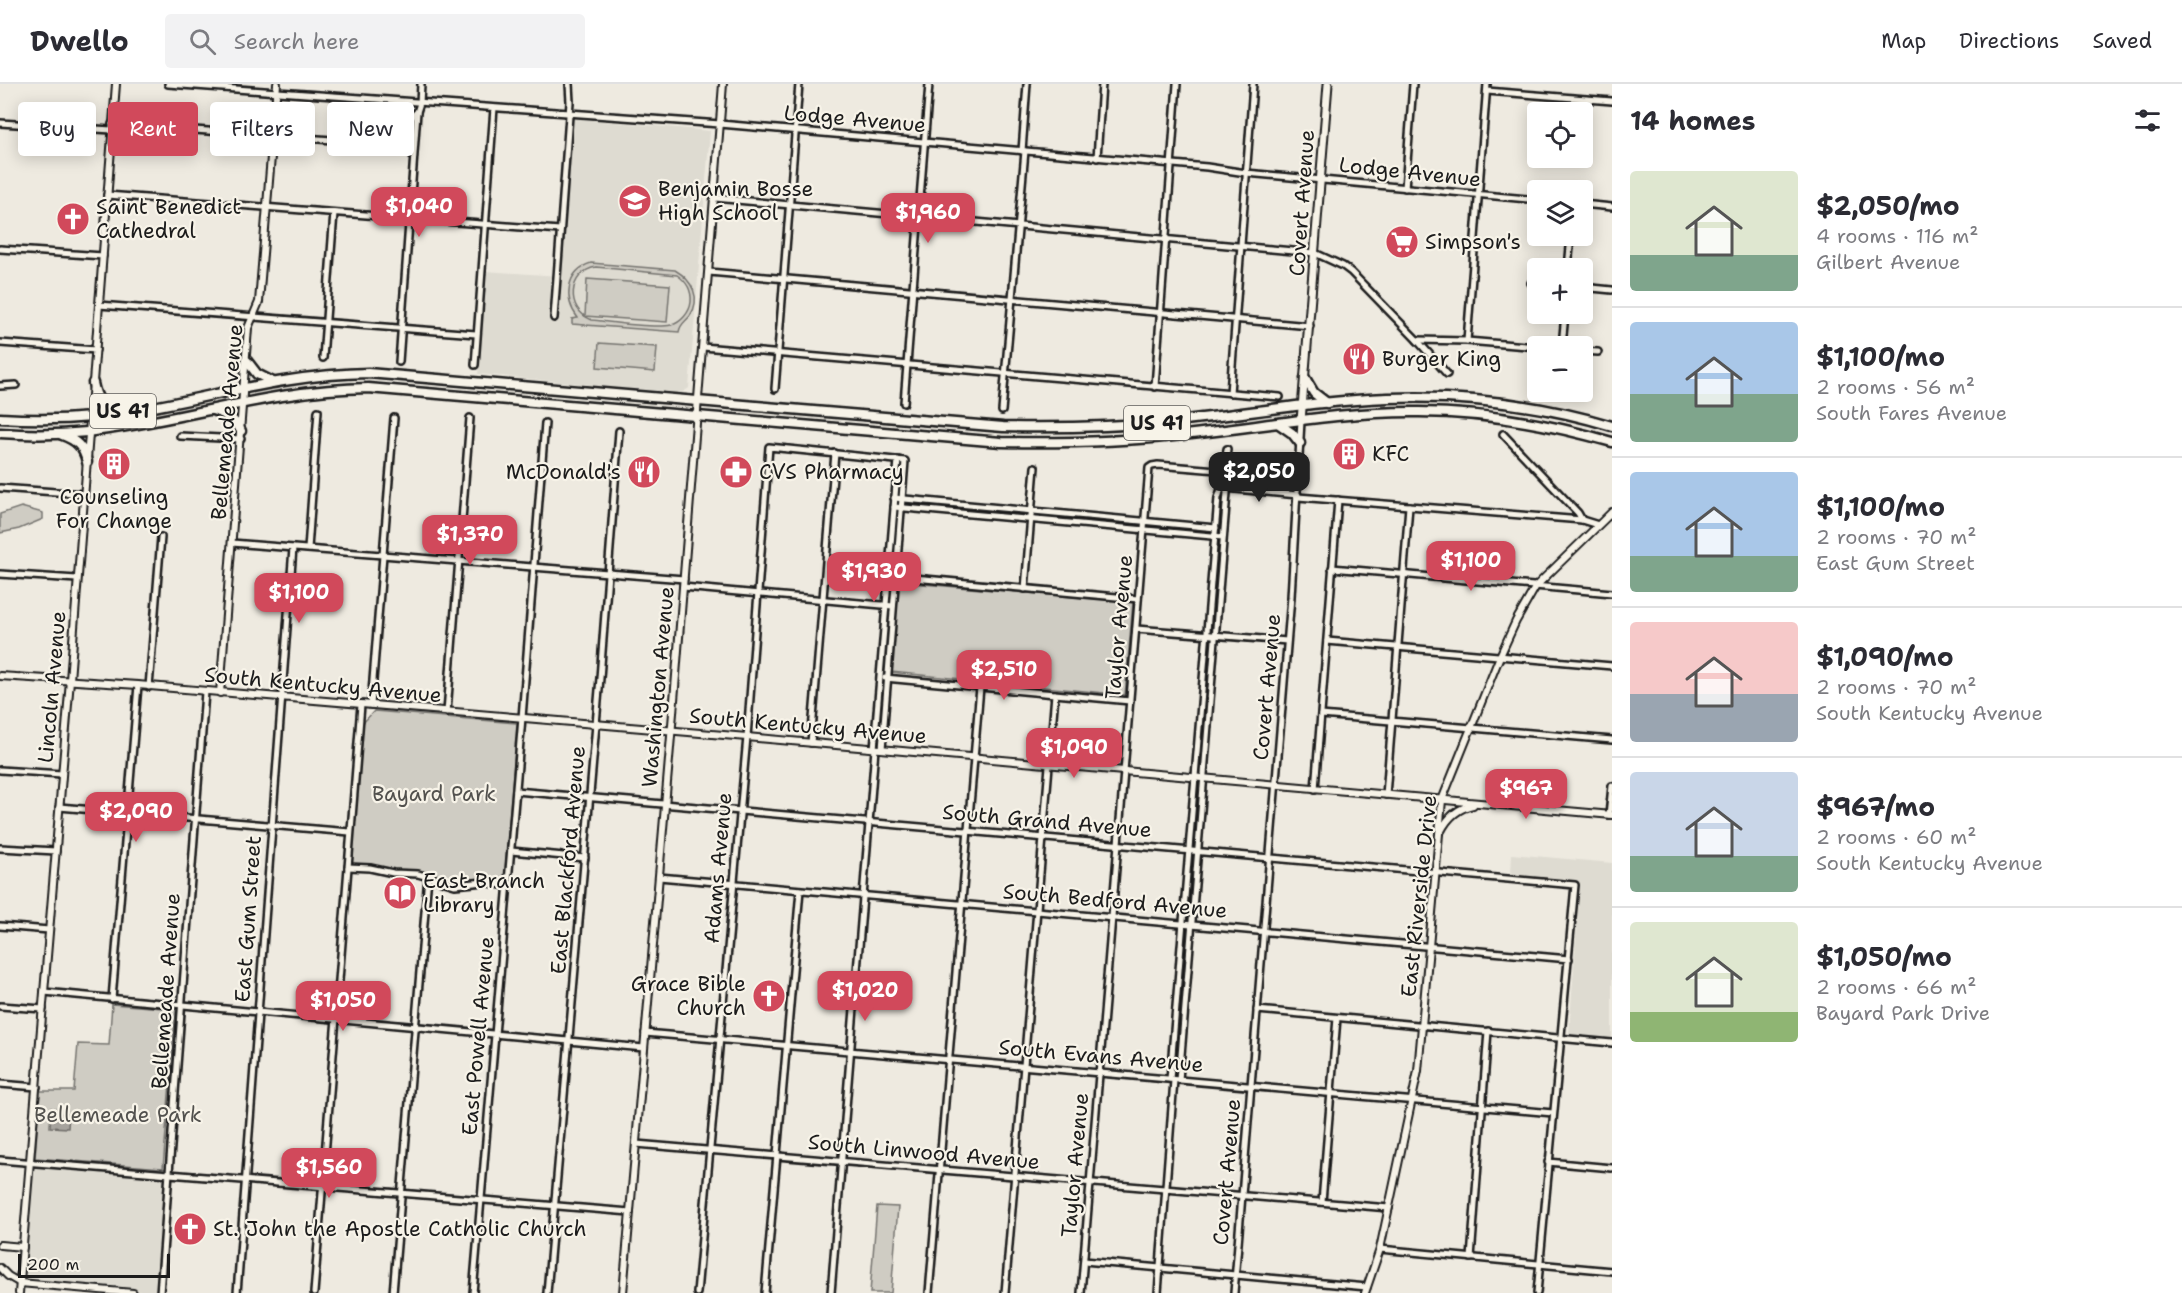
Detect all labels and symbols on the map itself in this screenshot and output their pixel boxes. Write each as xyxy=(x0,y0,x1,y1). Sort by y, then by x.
street label: Lodge Avenue xyxy=(783,99,927,139)
street label: Covert Avenue xyxy=(1283,129,1321,277)
street label: Lodge Avenue xyxy=(1338,151,1482,193)
place label: Benjamin Bosse High School xyxy=(658,175,813,227)
school or university icon: Benjamin Bosse High School xyxy=(617,183,653,219)
pin: $1,040 xyxy=(370,187,468,238)
place label: Saint Benedict Cathedral xyxy=(96,193,241,245)
pin: $1,960 xyxy=(879,193,977,244)
church icon: Saint Benedict Cathedral xyxy=(55,201,91,237)
supermarket icon: Simpson's xyxy=(1384,224,1420,260)
place label: Simpson's xyxy=(1425,228,1521,256)
street label: Bellemeade Avenue xyxy=(204,323,250,521)
restaurant icon: Burger King xyxy=(1341,341,1377,377)
place label: Burger King xyxy=(1382,345,1501,373)
road number: US 41 xyxy=(90,394,156,428)
road number: US 41 xyxy=(1124,406,1190,440)
building icon: KFC xyxy=(1331,436,1367,472)
place label: KFC xyxy=(1372,440,1409,468)
building icon: Counseling For Change xyxy=(96,446,132,482)
pin: $2,050 xyxy=(1210,452,1308,503)
restaurant icon: McDonald's xyxy=(626,454,662,490)
pharmacy icon: CVS Pharmacy xyxy=(718,454,754,490)
place label: McDonald's xyxy=(506,458,621,486)
place label: CVS Pharmacy xyxy=(759,458,904,486)
place label: Counseling For Change xyxy=(56,483,172,535)
pin: $1,370 xyxy=(421,515,519,566)
pin: $1,100 xyxy=(1422,541,1520,592)
pin: $1,930 xyxy=(825,552,923,603)
street label: Taylor Avenue xyxy=(1099,554,1139,700)
pin: $1,100 xyxy=(250,573,348,624)
street label: Washington Avenue xyxy=(635,585,681,789)
street label: Lincoln Avenue xyxy=(31,610,73,764)
street label: Covert Avenue xyxy=(1247,613,1287,761)
pin: $2,510 xyxy=(955,650,1053,701)
street label: South Kentucky Avenue xyxy=(203,661,443,709)
street label: South Kentucky Avenue xyxy=(688,702,928,750)
pin: $1,090 xyxy=(1025,728,1123,779)
street label: East Blackford Avenue xyxy=(544,745,592,975)
pin: $967 xyxy=(1490,769,1562,820)
park label: Bayard Park xyxy=(372,780,496,808)
street label: Adams Avenue xyxy=(697,791,739,945)
pin: $2,090 xyxy=(87,792,185,843)
street label: East Riverside Drive xyxy=(1394,794,1444,998)
street label: South Grand Avenue xyxy=(941,798,1153,844)
street label: East Gum Street xyxy=(228,835,268,1003)
place label: East Branch Library xyxy=(423,867,545,919)
library icon: East Branch Library xyxy=(382,875,418,911)
street label: South Bedford Avenue xyxy=(1002,877,1228,925)
street label: Bellemeade Avenue xyxy=(145,892,187,1090)
street label: East Powell Avenue xyxy=(455,935,501,1137)
place label: Grace Bible Church xyxy=(631,970,746,1022)
pin: $1,020 xyxy=(816,971,914,1022)
church icon: Grace Bible Church xyxy=(751,978,787,1014)
pin: $1,050 xyxy=(294,981,392,1032)
street label: South Evans Avenue xyxy=(997,1033,1205,1079)
street label: Taylor Avenue xyxy=(1055,1092,1095,1238)
street label: Covert Avenue xyxy=(1207,1098,1247,1246)
park label: Bellemeade Park xyxy=(34,1101,202,1129)
street label: South Linwood Avenue xyxy=(807,1128,1041,1176)
pin: $1,560 xyxy=(280,1148,378,1199)
church icon: St. John the Apostle Catholic Church xyxy=(172,1211,208,1247)
place label: St. John the Apostle Catholic Church xyxy=(213,1215,587,1243)
scale bar xyxy=(18,1251,170,1278)

